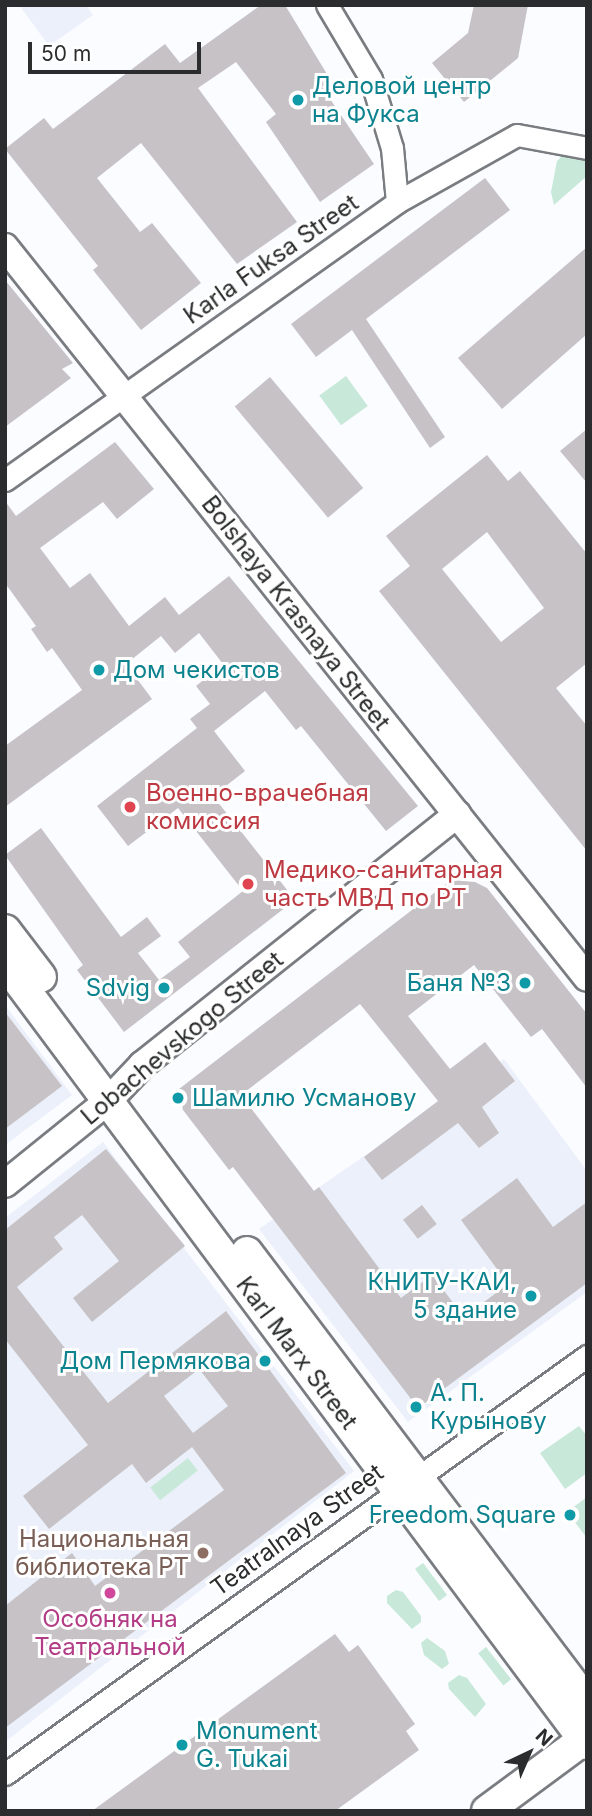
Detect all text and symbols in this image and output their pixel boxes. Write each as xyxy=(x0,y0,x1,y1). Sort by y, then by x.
scale bar xyxy=(32,28,205,72)
text: 50 m xyxy=(41,41,91,66)
place label: Деловой центр на Фукса xyxy=(312,72,492,128)
marker: Деловой центр на Фукса xyxy=(290,92,306,108)
street label: Karla Fuksa Street xyxy=(178,188,364,330)
street label: Bolshaya Krasnaya Street xyxy=(196,490,396,736)
place label: Дом чекистов xyxy=(113,656,280,684)
marker: Дом чекистов xyxy=(91,662,107,678)
place label: Военно-врачебная комиссия xyxy=(146,779,369,835)
marker: Военно-врачебная комиссия xyxy=(120,797,140,817)
place label: Медико-санитарная часть МВД по РТ xyxy=(264,856,503,912)
marker: Медико-санитарная часть МВД по РТ xyxy=(238,874,258,894)
street label: Lobachevskogo Street xyxy=(75,945,289,1131)
place label: Баня №3 xyxy=(407,969,511,997)
place label: Sdvig xyxy=(86,974,150,1002)
marker: Баня №3 xyxy=(517,975,533,991)
marker: Sdvig xyxy=(156,980,172,996)
place label: Шамилю Усманову xyxy=(192,1084,416,1112)
marker: Шамилю Усманову xyxy=(170,1090,186,1106)
place label: КНИТУ-КАИ, 5 здание xyxy=(368,1268,517,1324)
street label: Karl Marx Street xyxy=(230,1271,364,1435)
marker: КНИТУ-КАИ, 5 здание xyxy=(523,1288,539,1304)
place label: Дом Пермякова xyxy=(60,1347,251,1375)
marker: Дом Пермякова xyxy=(257,1353,273,1369)
place label: А. П. Курынову xyxy=(430,1379,547,1435)
marker: А. П. Курынову xyxy=(408,1399,424,1415)
street label: Teatralnaya Street xyxy=(205,1458,389,1602)
place label: Freedom Square xyxy=(369,1501,556,1529)
marker: Freedom Square xyxy=(562,1507,578,1523)
place label: Национальная библиотека РТ xyxy=(15,1525,189,1581)
marker: Национальная библиотека РТ xyxy=(195,1545,211,1561)
marker: Особняк на Театральной xyxy=(102,1585,118,1601)
place label: Особняк на Театральной xyxy=(34,1605,186,1661)
place label: Monument G. Tukai xyxy=(196,1717,317,1773)
north arrow xyxy=(494,1718,564,1788)
text: N xyxy=(531,1724,557,1751)
marker: Monument G. Tukai xyxy=(174,1737,190,1753)

